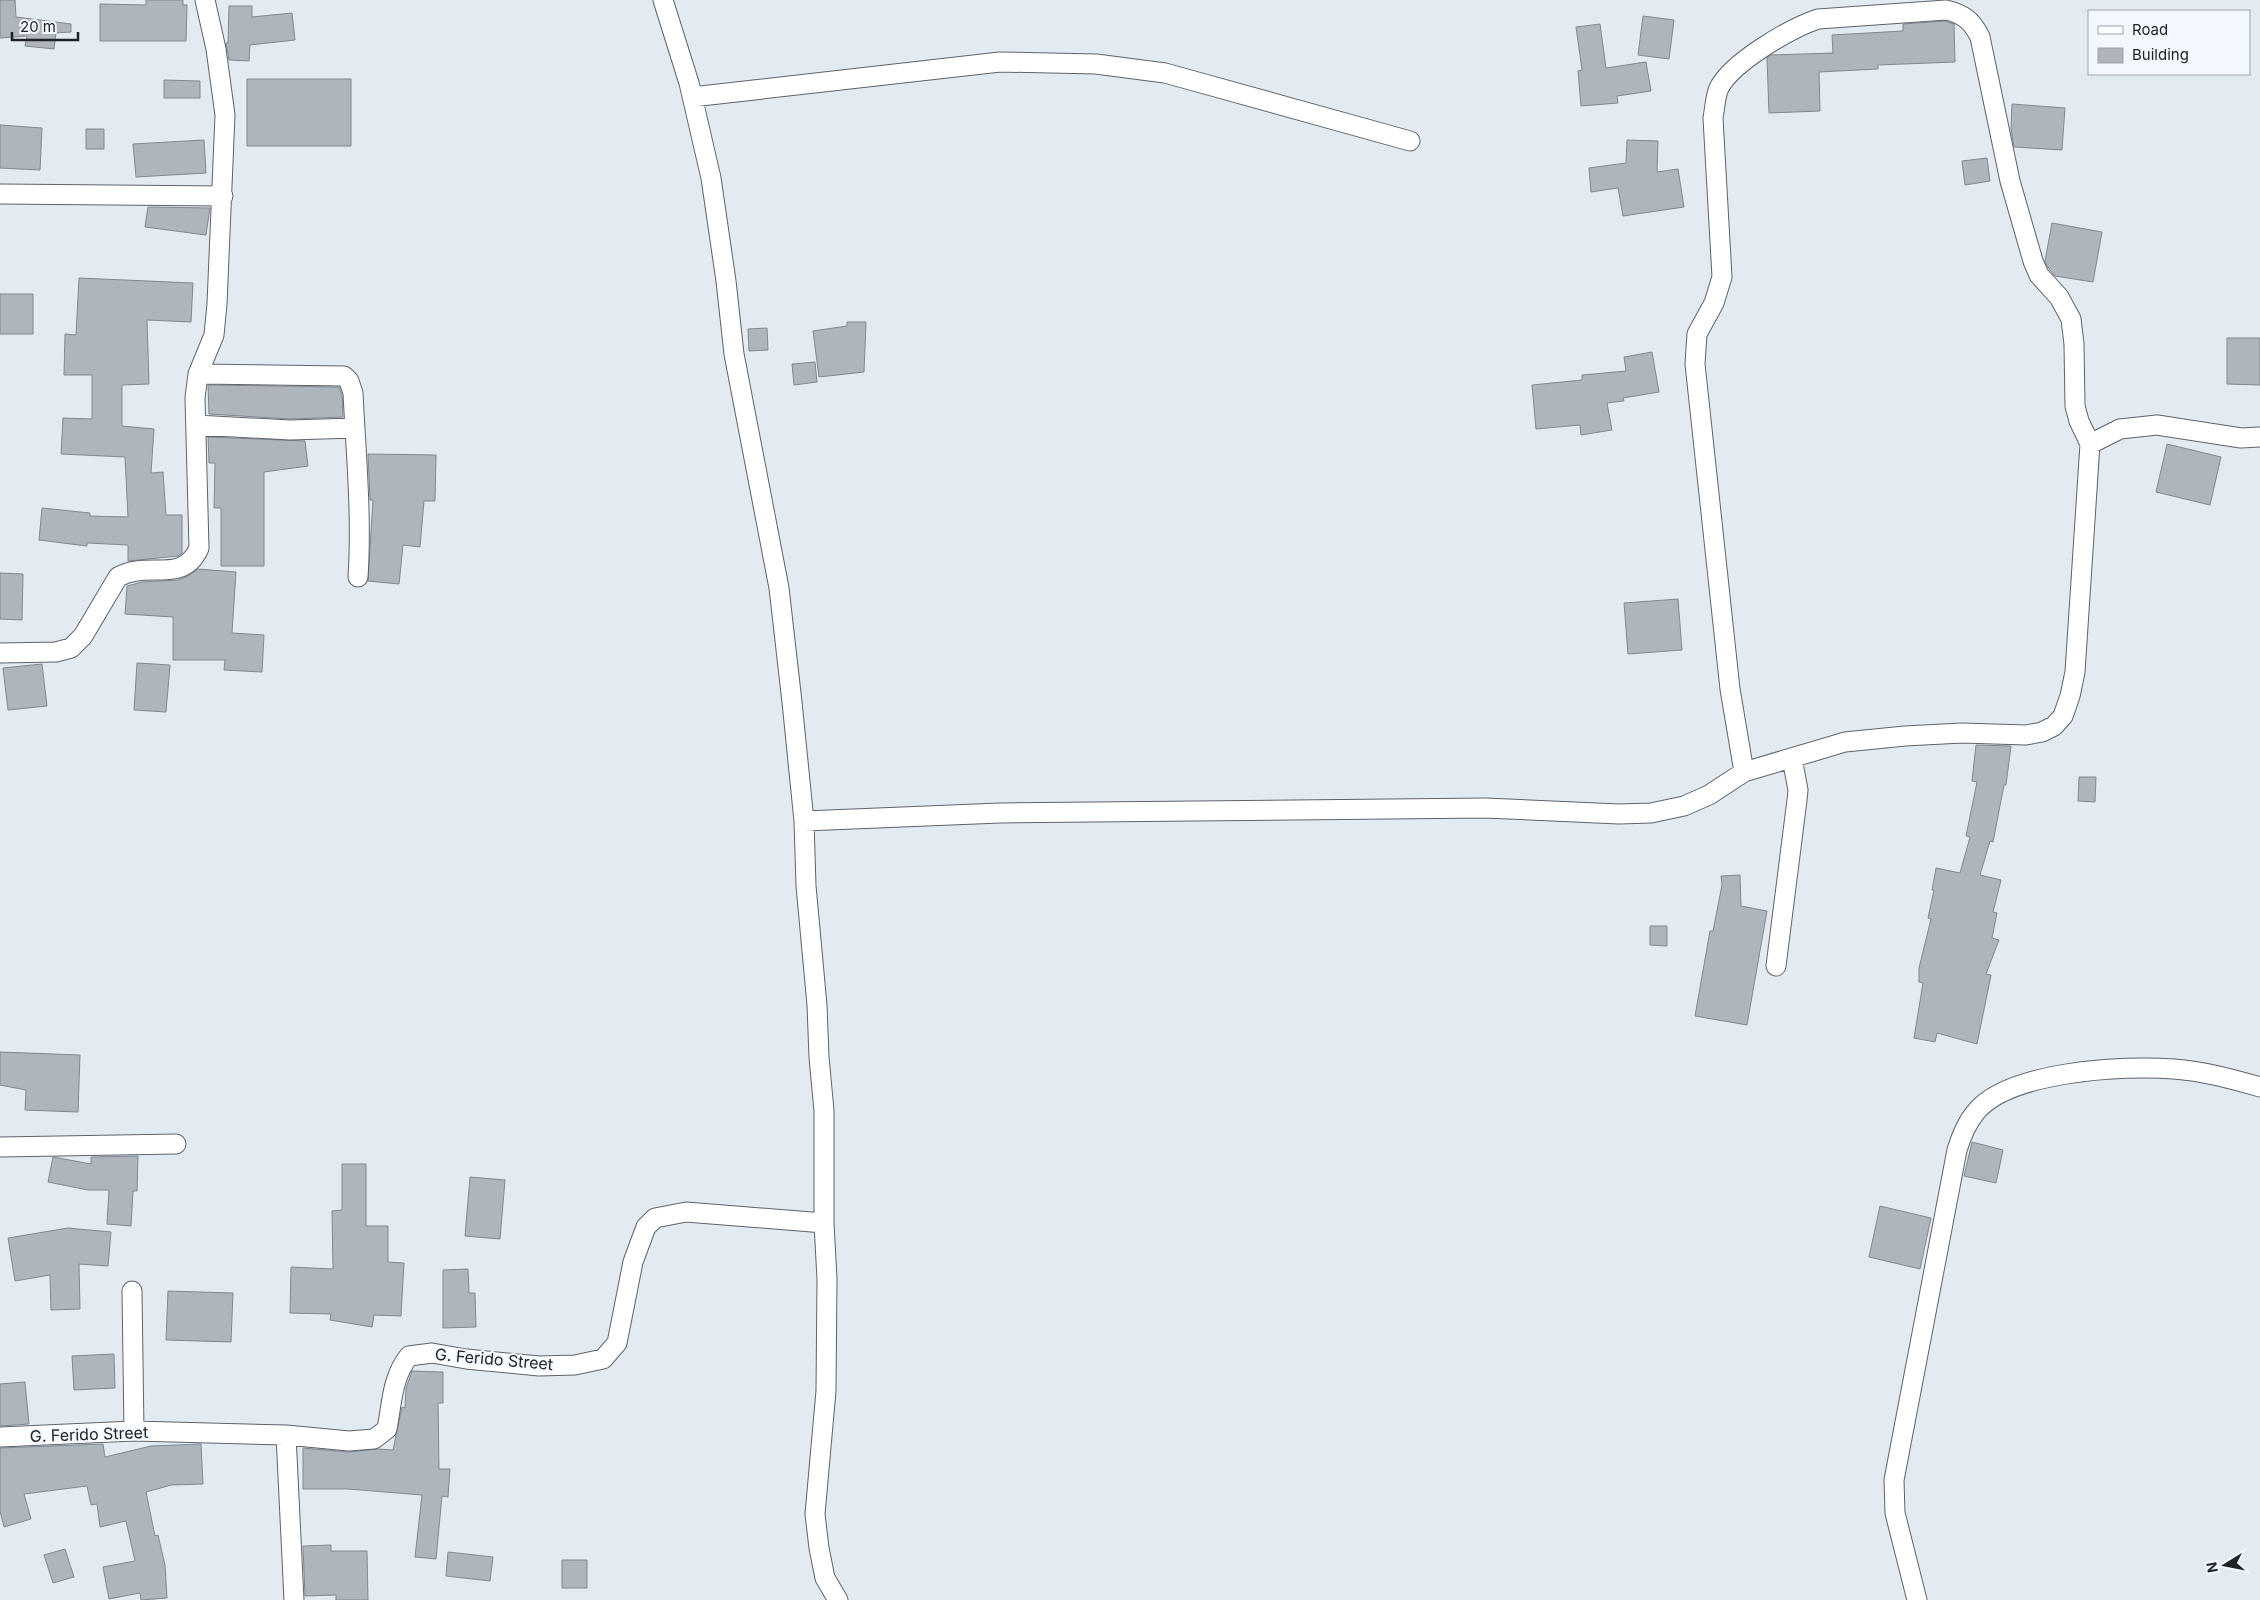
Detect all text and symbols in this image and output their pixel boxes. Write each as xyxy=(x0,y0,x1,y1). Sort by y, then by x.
scale bar xyxy=(12,10,79,42)
legend xyxy=(2088,10,2250,75)
text: 20 m xyxy=(20,17,56,36)
text: Road xyxy=(2132,20,2168,39)
text: Building xyxy=(2132,45,2189,64)
street label: G. Ferido Street xyxy=(434,1344,554,1374)
street label: G. Ferido Street xyxy=(29,1422,149,1446)
north arrow xyxy=(2200,1540,2250,1590)
text: N xyxy=(2202,1561,2221,1574)

